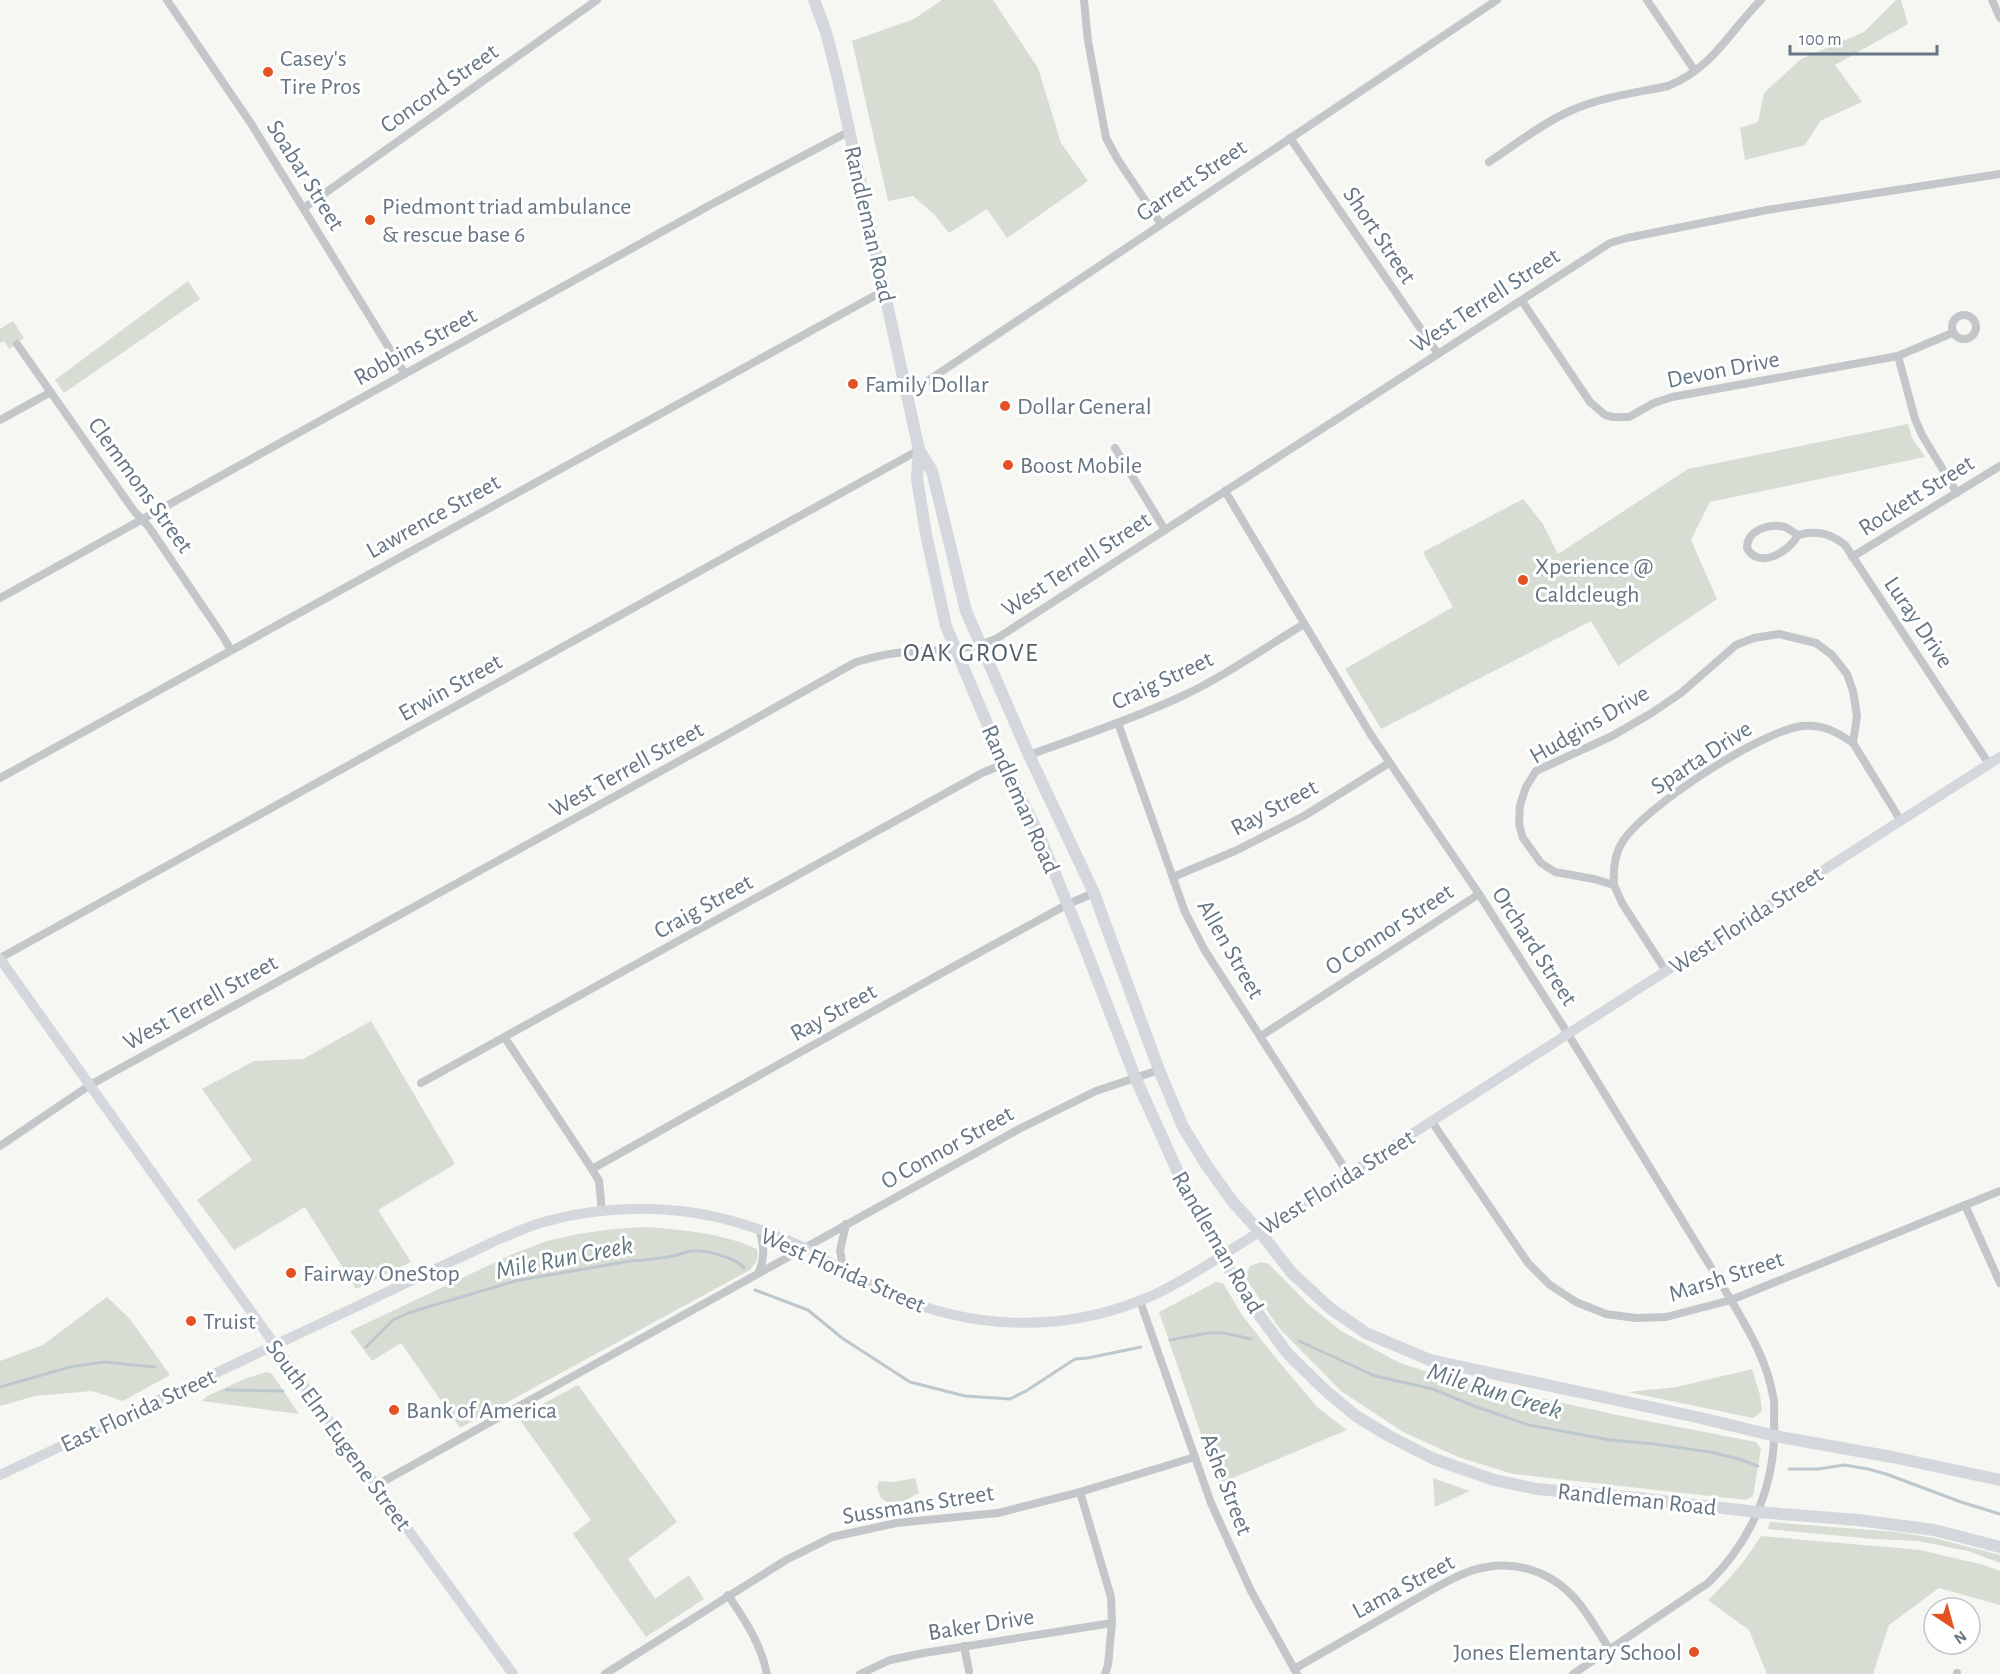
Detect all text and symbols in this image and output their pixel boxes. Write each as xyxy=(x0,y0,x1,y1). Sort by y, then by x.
scale bar xyxy=(1790,18,1937,56)
text: 100 m xyxy=(1799,31,1842,49)
street label: Concord Street xyxy=(376,39,503,138)
place label: Casey's Tire Pros xyxy=(280,47,361,99)
marker: Casey's Tire Pros xyxy=(261,65,275,79)
street label: Soabar Street xyxy=(262,116,349,235)
street label: Garrett Street xyxy=(1132,135,1251,226)
street label: Randleman Road xyxy=(839,144,899,305)
street label: Short Street xyxy=(1338,183,1420,289)
place label: Piedmont triad ambulance & rescue base 6 xyxy=(382,195,631,247)
marker: Piedmont triad ambulance & rescue base 6 xyxy=(363,213,377,227)
street label: West Terrell Street xyxy=(1407,244,1565,358)
street label: Robbins Street xyxy=(350,303,481,390)
street label: Devon Drive xyxy=(1665,347,1782,393)
place label: Family Dollar xyxy=(865,373,989,397)
marker: Family Dollar xyxy=(846,377,860,391)
place label: Dollar General xyxy=(1017,395,1152,419)
marker: Dollar General xyxy=(998,399,1012,413)
street label: Clemmons Street xyxy=(83,413,197,558)
street label: Rockett Street xyxy=(1855,451,1979,541)
place label: Boost Mobile xyxy=(1020,454,1142,478)
marker: Boost Mobile xyxy=(1001,458,1015,472)
street label: Lawrence Street xyxy=(363,470,505,563)
street label: West Terrell Street xyxy=(998,508,1156,622)
place label: Xperience @ Caldcleugh xyxy=(1535,555,1653,607)
marker: Xperience @ Caldcleugh xyxy=(1516,573,1530,587)
street label: Luray Drive xyxy=(1879,573,1957,673)
district label: OAK GROVE xyxy=(903,640,1039,666)
street label: Craig Street xyxy=(1108,647,1217,715)
street label: Erwin Street xyxy=(395,650,507,726)
street label: Hudgins Drive xyxy=(1526,681,1653,769)
street label: Sparta Drive xyxy=(1647,717,1756,799)
street label: West Terrell Street xyxy=(545,718,708,822)
street label: Randleman Road xyxy=(977,722,1064,877)
street label: Ray Street xyxy=(1227,775,1322,841)
street label: West Florida Street xyxy=(1666,862,1828,979)
street label: Craig Street xyxy=(650,870,757,944)
street label: O Connor Street xyxy=(1321,880,1458,980)
street label: Orchard Street xyxy=(1487,883,1581,1010)
street label: Allen Street xyxy=(1192,896,1268,1003)
street label: West Terrell Street xyxy=(119,951,282,1055)
street label: Ray Street xyxy=(786,979,881,1046)
street label: O Connor Street xyxy=(877,1102,1018,1194)
street label: West Florida Street xyxy=(1256,1126,1419,1240)
street label: Randleman Road xyxy=(1167,1167,1267,1318)
street label: West Florida Street xyxy=(757,1224,929,1318)
water label: Mile Run Creek xyxy=(493,1232,635,1284)
street label: Marsh Street xyxy=(1666,1247,1787,1307)
place label: Fairway OneStop xyxy=(303,1262,460,1286)
marker: Fairway OneStop xyxy=(284,1266,298,1280)
place label: Truist xyxy=(203,1310,256,1334)
marker: Truist xyxy=(184,1314,198,1328)
street label: South Elm Eugene Street xyxy=(261,1336,416,1536)
water label: Mile Run Creek xyxy=(1424,1358,1565,1424)
street label: East Florida Street xyxy=(57,1364,220,1457)
place label: Bank of America xyxy=(406,1399,557,1423)
marker: Bank of America xyxy=(387,1403,401,1417)
street label: Ashe Street xyxy=(1196,1430,1257,1539)
street label: Randleman Road xyxy=(1556,1480,1718,1520)
street label: Sussmans Street xyxy=(841,1481,996,1529)
street label: Lama Street xyxy=(1349,1550,1459,1624)
north arrow xyxy=(1922,1596,1982,1656)
street label: Baker Drive xyxy=(926,1605,1036,1645)
text: N xyxy=(1951,1628,1969,1647)
place label: Jones Elementary School xyxy=(1453,1641,1682,1665)
marker: Jones Elementary School xyxy=(1687,1645,1701,1659)

